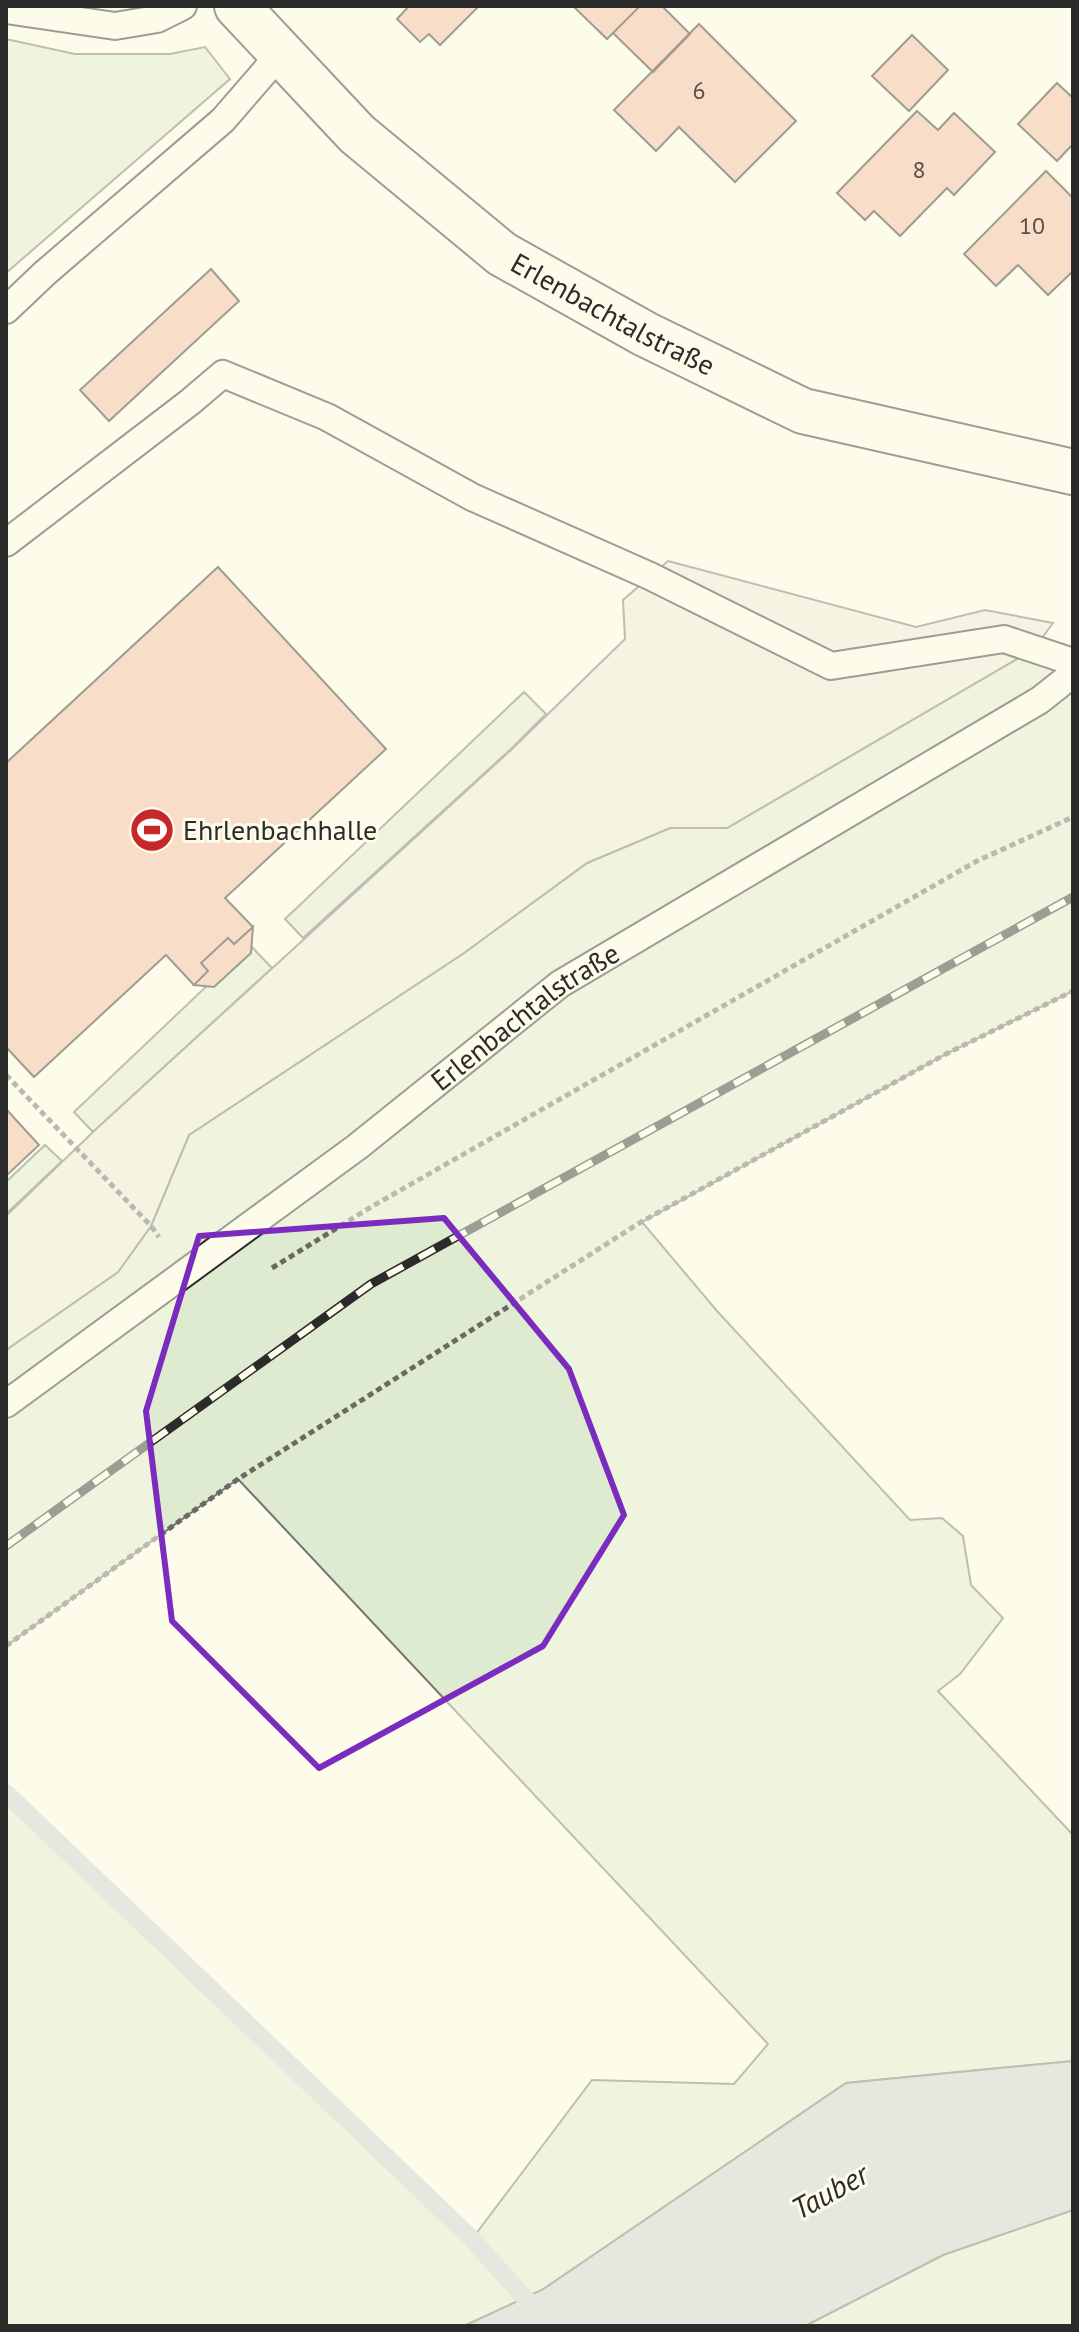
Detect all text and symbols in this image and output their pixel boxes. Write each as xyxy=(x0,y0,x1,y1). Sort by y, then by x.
house number: 6 xyxy=(692,75,706,106)
house number: 8 xyxy=(912,154,926,185)
house number: 10 xyxy=(1019,210,1045,241)
street label: Erlenbachtalstraße xyxy=(505,244,721,383)
sports icon: Ehrlenbachhalle xyxy=(128,806,176,854)
place label: Ehrlenbachhalle xyxy=(183,811,377,848)
street label: Erlenbachtalstraße xyxy=(423,934,626,1099)
water label: Tauber xyxy=(784,2153,876,2228)

